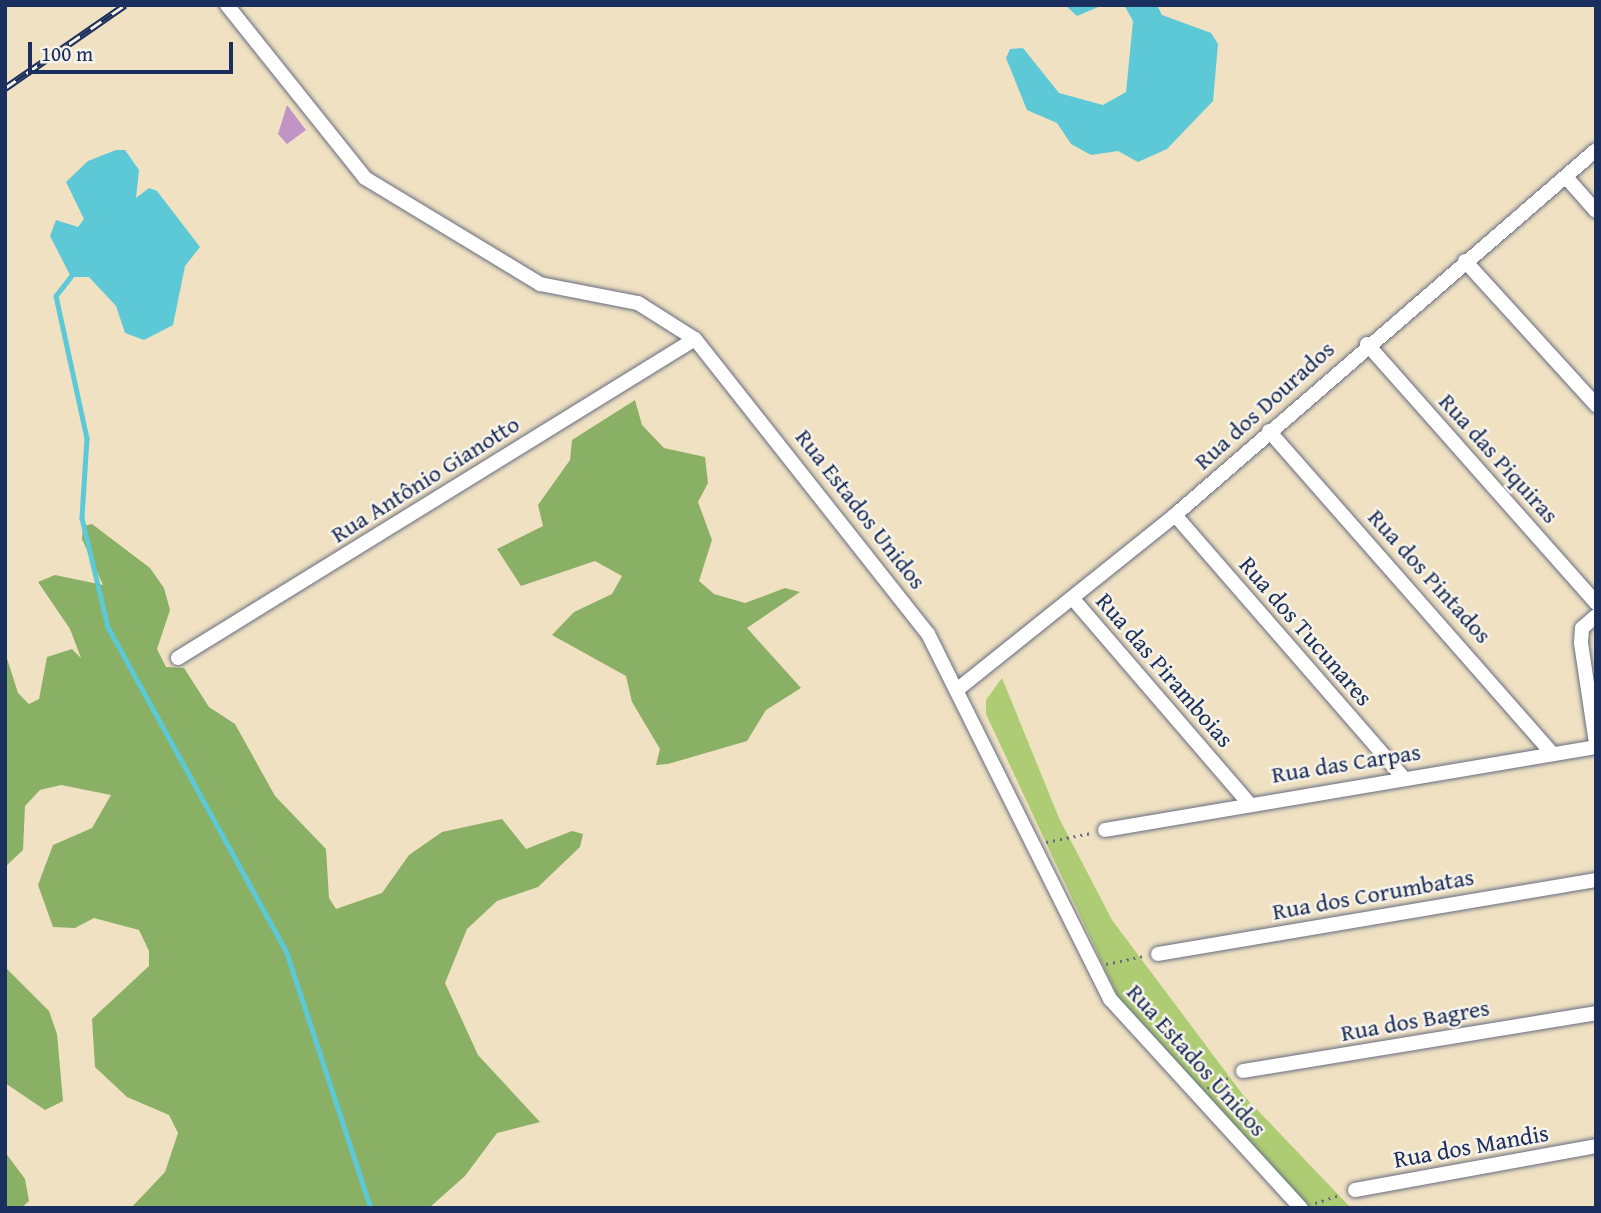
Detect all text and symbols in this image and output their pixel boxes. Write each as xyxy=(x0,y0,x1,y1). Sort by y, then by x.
scale bar xyxy=(32,28,236,72)
text: 100 m xyxy=(41,38,93,69)
street label: Rua dos Dourados xyxy=(1188,335,1340,475)
street label: Rua das Piquiras xyxy=(1433,387,1565,529)
street label: Rua Antônio Gianotto xyxy=(325,409,525,549)
street label: Rua Estados Unidos xyxy=(790,423,932,595)
street label: Rua dos Pintados xyxy=(1362,503,1498,649)
street label: Rua dos Tucunares xyxy=(1233,550,1379,712)
street label: Rua das Piramboias xyxy=(1090,587,1240,753)
street label: Rua das Carpas xyxy=(1269,737,1423,789)
street label: Rua dos Corumbatas xyxy=(1270,862,1476,926)
street label: Rua Estados Unidos xyxy=(1121,978,1273,1142)
street label: Rua dos Bagres xyxy=(1338,993,1492,1047)
street label: Rua dos Mandis xyxy=(1391,1118,1551,1174)

